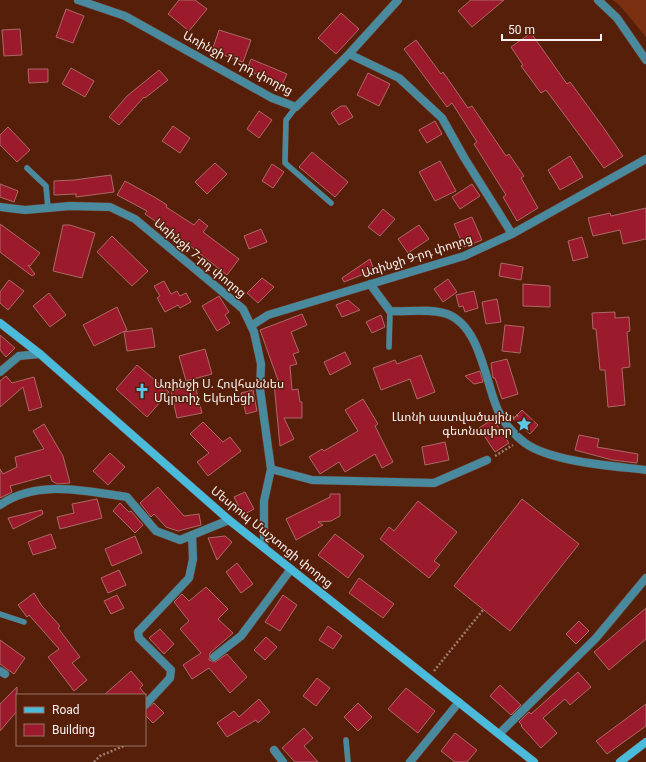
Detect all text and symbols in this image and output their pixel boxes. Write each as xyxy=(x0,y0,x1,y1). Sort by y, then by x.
scale bar xyxy=(502,16,601,42)
text: 50 m xyxy=(508,23,535,37)
street label: Առինջի 11-րդ փողոց xyxy=(181,28,295,98)
street label: Առինջի 7-րդ փողոց xyxy=(151,215,249,301)
street label: Առինջի 9-րդ փողոց xyxy=(360,231,474,281)
place label: Առինջի Ս. Հովհաննես Մկրտիչ Եկեղեցի xyxy=(154,377,284,405)
church icon: Առինջի Ս. Հովհաննես Մկրտիչ Եկեղեցի xyxy=(133,382,151,400)
place label: Լևոնի աստվածային գետնափոր xyxy=(392,410,512,438)
place icon: Լևոնի աստվածային գետնափոր xyxy=(515,415,533,433)
street label: Մեսրոպ Մաշտոցի փողոց xyxy=(208,483,336,591)
legend xyxy=(16,694,146,746)
text: Road xyxy=(52,703,80,717)
text: Building xyxy=(52,723,95,737)

